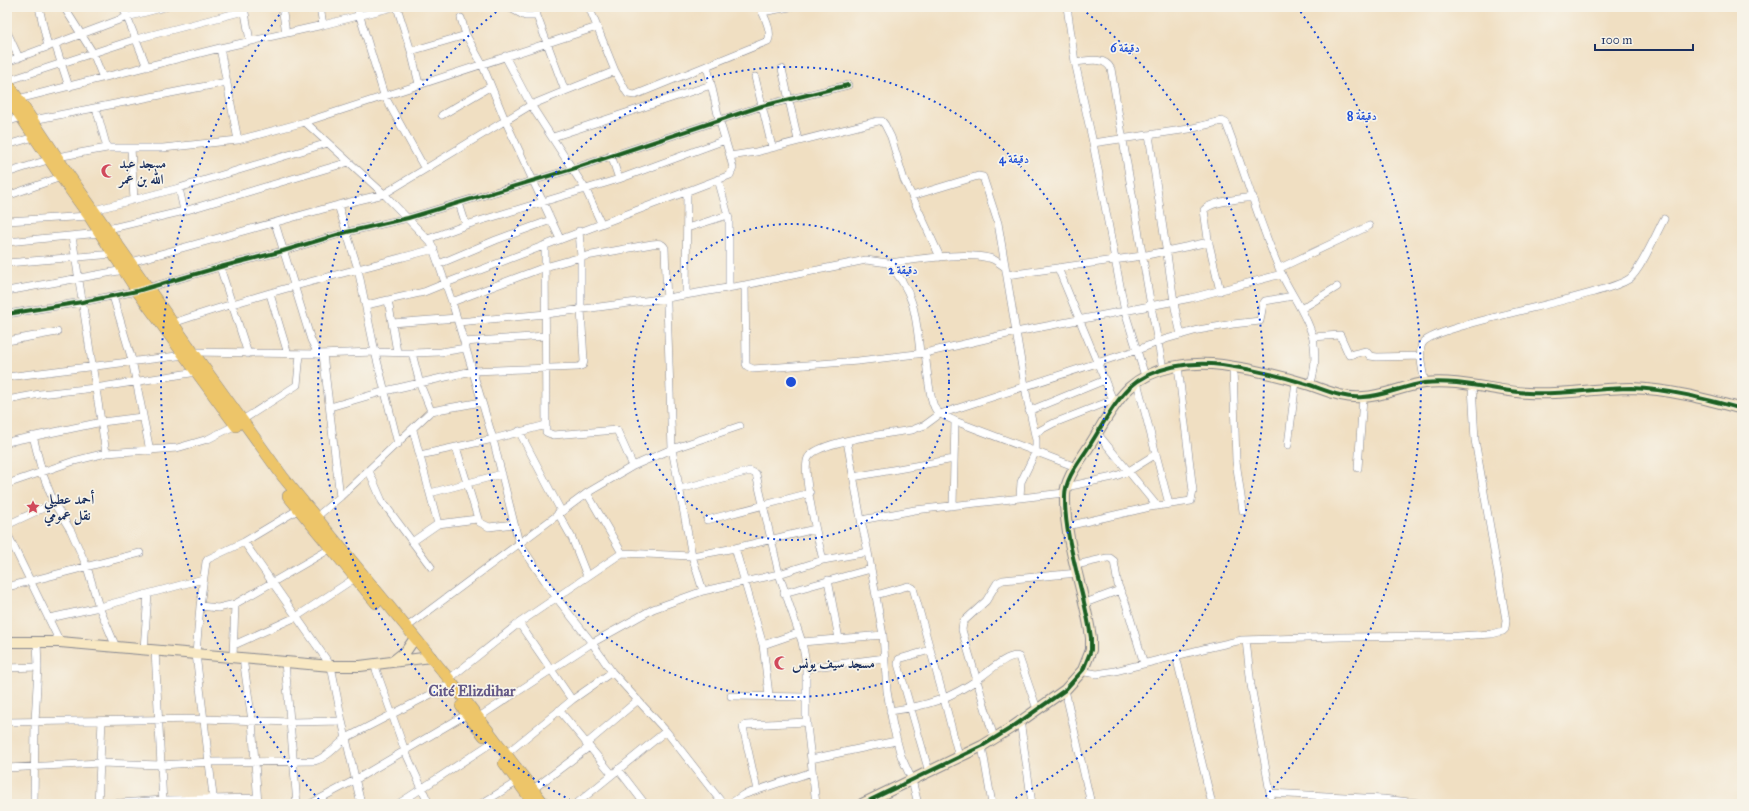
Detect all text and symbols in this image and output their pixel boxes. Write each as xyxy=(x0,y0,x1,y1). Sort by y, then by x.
scale bar xyxy=(1595,26,1693,52)
text: 100 m xyxy=(1601,33,1632,47)
text: 6 دقيقة xyxy=(1110,41,1140,55)
text: 8 دقيقة xyxy=(1347,109,1377,123)
text: 4 دقيقة xyxy=(999,152,1029,167)
place label: مسجد عبد الله بن عمر xyxy=(117,155,166,189)
mosque icon: مسجد عبد الله بن عمر xyxy=(100,163,116,179)
text: 2 دقيقة xyxy=(888,263,918,277)
centre of rings xyxy=(784,375,798,389)
place label: أحمد عطيلي نقل عمومي xyxy=(43,489,95,527)
place icon: أحمد عطيلي نقل عمومي xyxy=(25,499,41,515)
mosque icon: مسجد سيف يونس xyxy=(773,655,789,671)
place label: مسجد سيف يونس xyxy=(792,655,875,673)
district label: Cité Elizdihar xyxy=(429,682,516,700)

